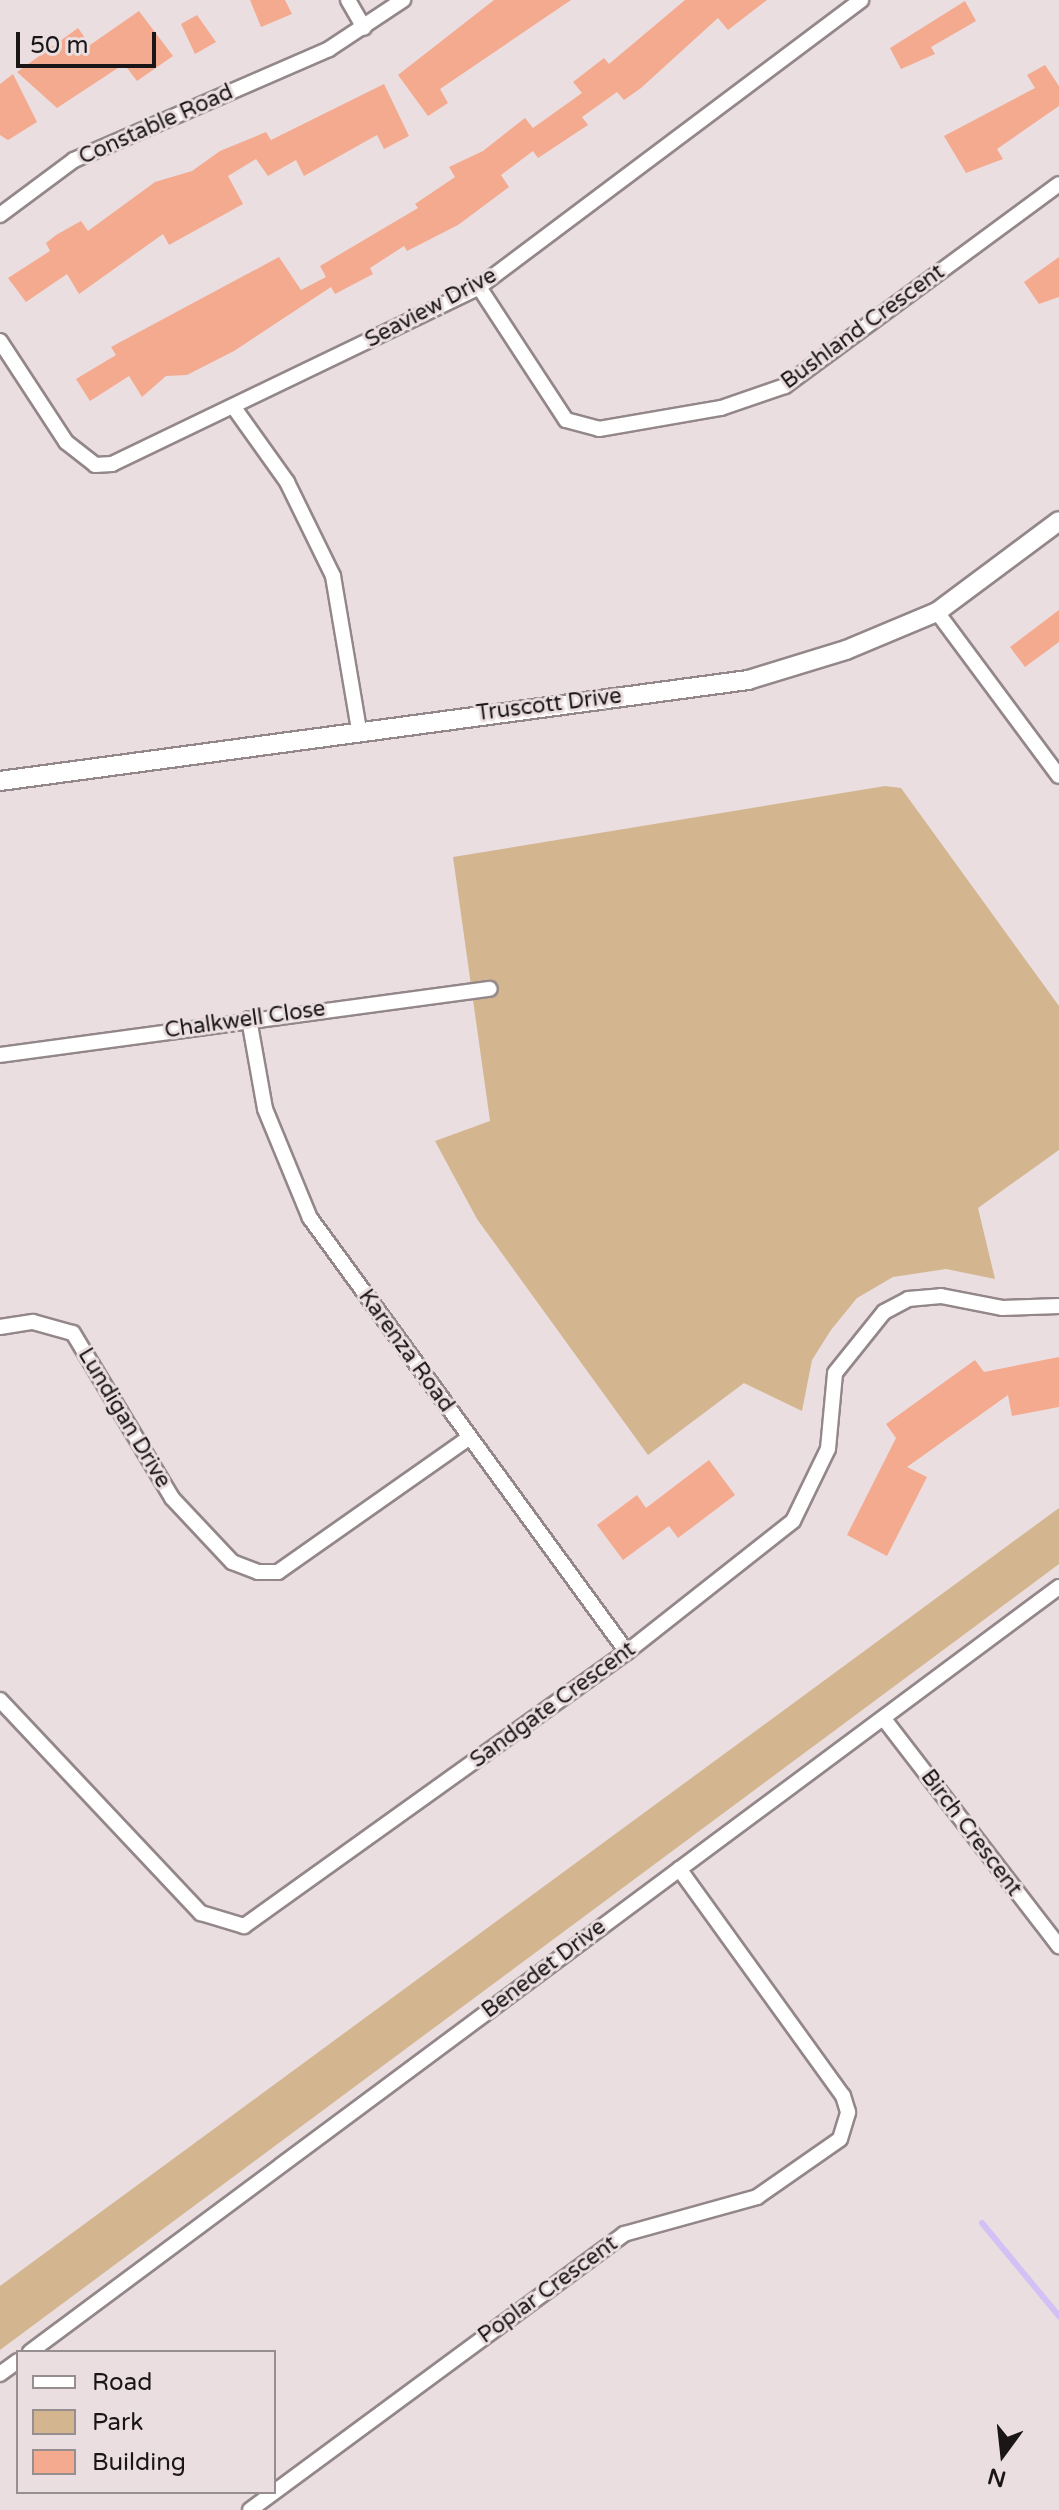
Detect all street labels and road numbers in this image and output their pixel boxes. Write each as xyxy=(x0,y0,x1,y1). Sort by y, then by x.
street label: Constable Road xyxy=(75,79,237,171)
street label: Bushland Crescent xyxy=(776,259,950,395)
street label: Seaview Drive xyxy=(361,262,501,354)
street label: Truscott Drive xyxy=(475,683,623,727)
street label: Chalkwell Close xyxy=(163,996,327,1044)
street label: Karenza Road xyxy=(353,1284,459,1418)
street label: Lundigan Drive xyxy=(72,1343,176,1493)
street label: Sandgate Crescent xyxy=(465,1636,641,1774)
street label: Birch Crescent xyxy=(915,1765,1027,1901)
street label: Benedet Drive xyxy=(477,1914,611,2024)
street label: Poplar Crescent xyxy=(473,2231,623,2349)

